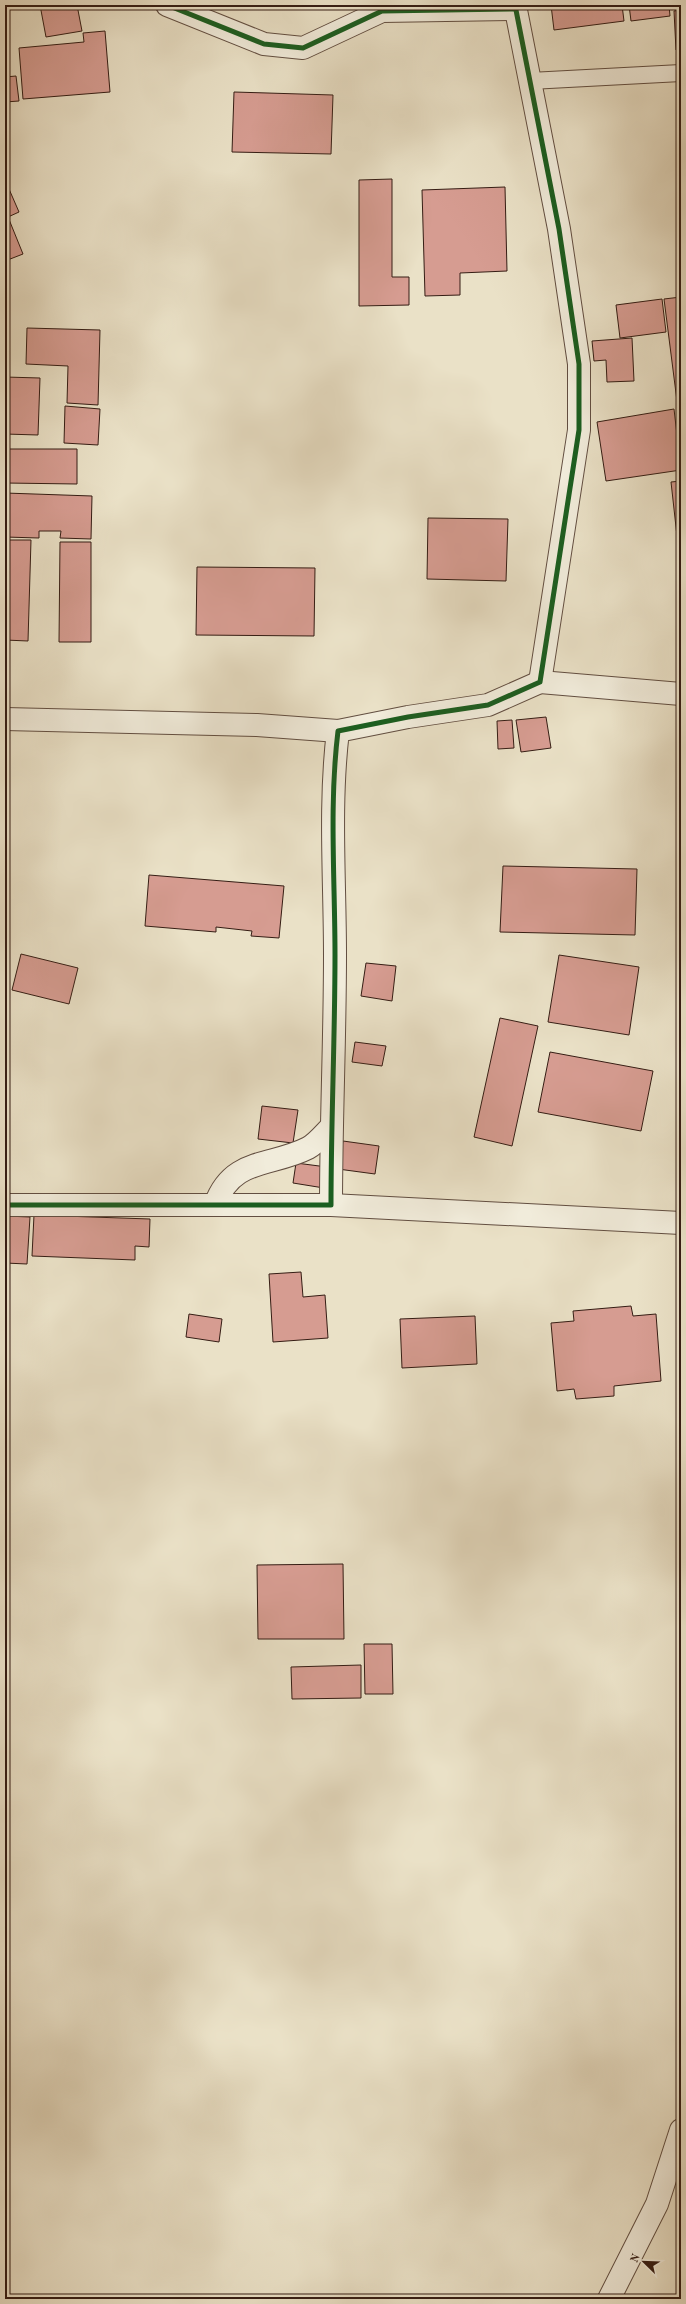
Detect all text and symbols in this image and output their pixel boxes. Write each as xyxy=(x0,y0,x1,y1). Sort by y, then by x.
north arrow xyxy=(624,2242,664,2282)
text: N xyxy=(629,2252,643,2265)

